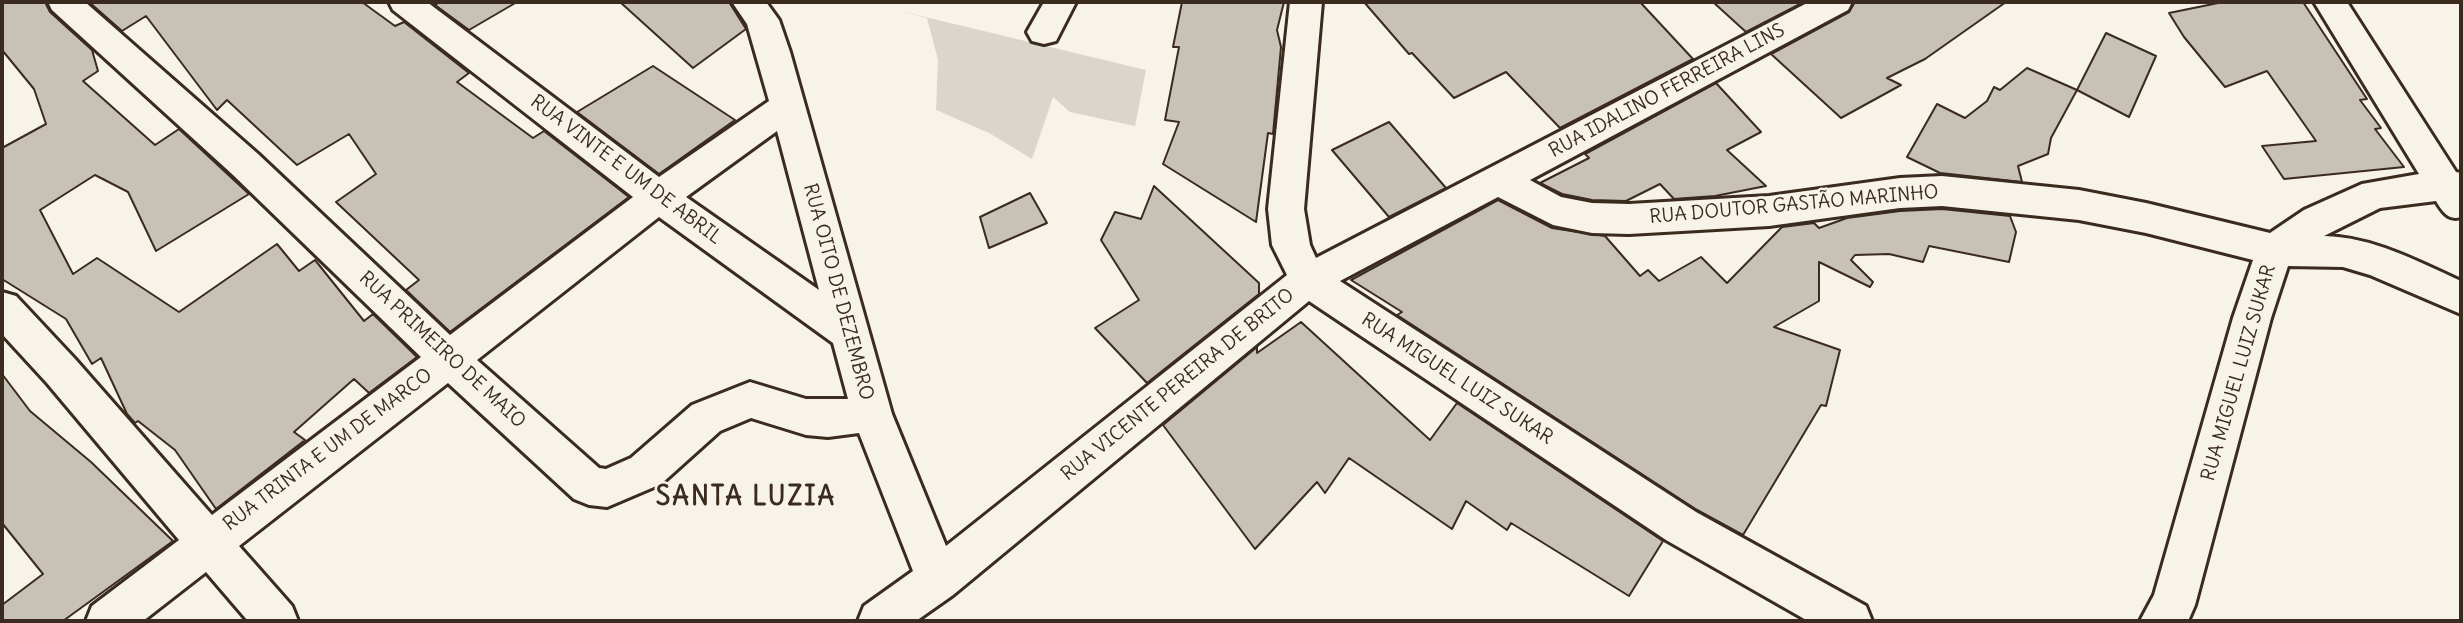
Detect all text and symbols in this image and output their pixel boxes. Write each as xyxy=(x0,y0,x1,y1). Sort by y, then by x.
street label: RUA IDALINO FERREIRA LINS xyxy=(1545,19,1789,163)
street label: RUA VINTE E UM DE ABRIL xyxy=(526,91,726,249)
street label: RUA OITO DE DEZEMBRO xyxy=(798,181,878,403)
street label: RUA DOUTOR GASTÃO MARINHO xyxy=(1648,181,1940,229)
street label: RUA MIGUEL LUIZ SUKAR xyxy=(2197,262,2281,484)
street label: RUA PRIMEIRO DE MAIO xyxy=(354,267,530,433)
street label: RUA VICENTE PEREIRA DE BRITO xyxy=(1057,284,1299,486)
street label: RUA MIGUEL LUIZ SUKAR xyxy=(1357,308,1557,450)
street label: RUA TRINTA E UM DE MARCO xyxy=(219,364,437,536)
district label: SANTA LUZIA xyxy=(657,482,835,514)

